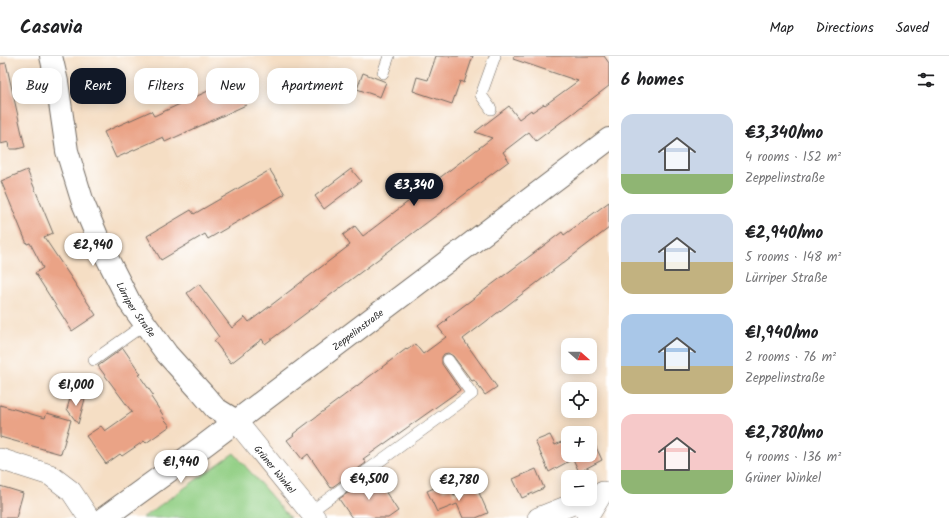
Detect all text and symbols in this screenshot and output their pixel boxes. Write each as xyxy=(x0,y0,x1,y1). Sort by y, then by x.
text: Casavia xyxy=(20,13,83,43)
text: Map xyxy=(769,17,794,39)
text: Directions xyxy=(816,17,874,39)
text: Saved xyxy=(896,17,929,39)
text: 6 homes xyxy=(621,67,684,94)
chip: Buy xyxy=(12,68,62,104)
chip: Rent xyxy=(70,68,126,104)
chip: Filters xyxy=(134,68,198,104)
chip: New xyxy=(206,68,259,104)
chip: Apartment xyxy=(267,68,357,104)
icon: filters xyxy=(915,69,937,91)
text: €3,340/mo xyxy=(745,120,823,147)
icon: home xyxy=(653,130,701,178)
text: 4 rooms · 152 m² xyxy=(745,147,841,168)
text: Zeppelinstraße xyxy=(745,168,825,189)
pin: €3,340 xyxy=(381,173,447,207)
text: €3,340 xyxy=(394,175,434,196)
text: €2,940/mo xyxy=(745,220,823,247)
icon: home xyxy=(653,230,701,278)
pin: €2,940 xyxy=(60,233,126,267)
text: €2,940 xyxy=(73,235,113,256)
text: 5 rooms · 148 m² xyxy=(745,247,841,268)
text: Lürriper Straße xyxy=(745,268,827,289)
street label: Lürriper Straße xyxy=(111,279,160,341)
street label: Zeppelinstraße xyxy=(329,305,388,355)
text: €1,940/mo xyxy=(745,320,818,347)
icon: home xyxy=(653,330,701,378)
north arrow xyxy=(561,338,597,374)
map controls xyxy=(561,338,597,506)
text: 2 rooms · 76 m² xyxy=(745,347,836,368)
text: Zeppelinstraße xyxy=(745,368,825,389)
pin: €1,000 xyxy=(43,373,109,407)
text: €1,000 xyxy=(58,375,94,396)
button: locate xyxy=(561,382,597,418)
text: €2,780/mo xyxy=(745,420,823,447)
button: + xyxy=(561,426,597,462)
icon: home xyxy=(653,430,701,478)
street label: Grüner Winkel xyxy=(250,442,299,498)
text: 4 rooms · 136 m² xyxy=(745,447,841,468)
pin: €1,940 xyxy=(148,450,214,484)
text: €1,940 xyxy=(163,452,199,473)
pin: €4,500 xyxy=(336,467,402,501)
pin: €2,780 xyxy=(426,468,492,502)
text: Grüner Winkel xyxy=(745,468,821,489)
text: €4,500 xyxy=(350,469,388,490)
text: €2,780 xyxy=(439,470,479,491)
button: − xyxy=(561,470,597,506)

